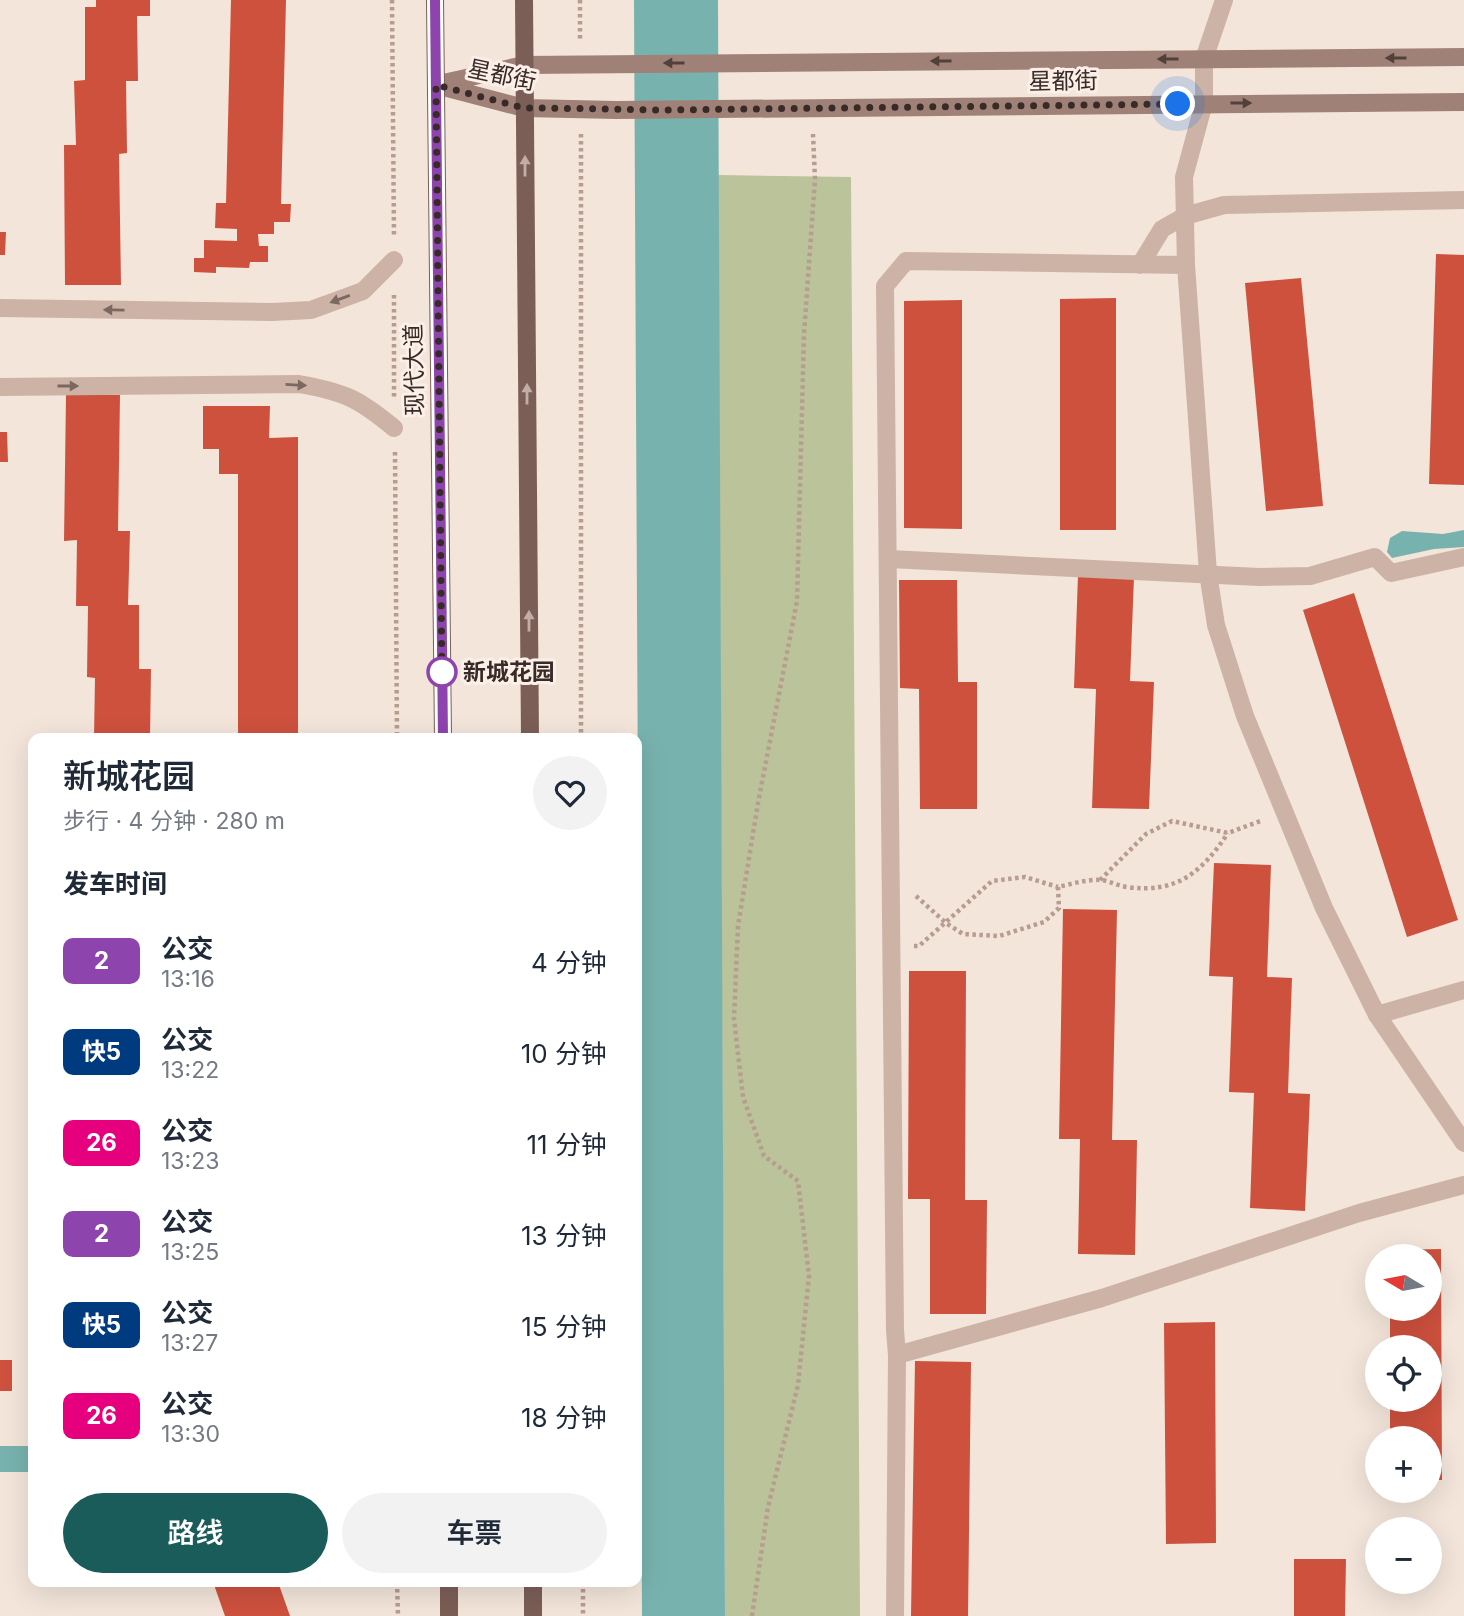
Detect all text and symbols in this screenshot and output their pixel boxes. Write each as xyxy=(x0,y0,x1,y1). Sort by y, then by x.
one-way arrow xyxy=(1385,52,1407,64)
street label: 星都街 xyxy=(465,54,539,96)
one-way arrow xyxy=(1157,54,1179,65)
one-way arrow xyxy=(930,55,952,67)
one-way arrow xyxy=(662,57,684,69)
street label: 星都街 xyxy=(1028,66,1098,96)
your location xyxy=(1160,86,1195,121)
one-way arrow xyxy=(1230,97,1252,109)
one-way arrow xyxy=(519,155,531,177)
one-way arrow xyxy=(329,294,350,305)
one-way arrow xyxy=(103,304,125,316)
street label: 现代大道 xyxy=(399,324,429,416)
one-way arrow xyxy=(57,380,79,392)
one-way arrow xyxy=(285,380,307,391)
one-way arrow xyxy=(521,383,533,405)
one-way arrow xyxy=(523,610,534,632)
marker: 新城花园 xyxy=(427,657,457,687)
place label: 新城花园 xyxy=(463,658,555,686)
text: 新城花园 xyxy=(63,756,195,796)
button: heart xyxy=(533,756,607,830)
text: 步行 · 4 分钟 · 280 m xyxy=(63,807,285,835)
text: 发车时间 xyxy=(63,868,167,899)
text: 公交 xyxy=(161,933,213,964)
text: 2 xyxy=(94,946,109,975)
text: 4 分钟 xyxy=(531,947,607,978)
text: 13:16 xyxy=(161,965,215,993)
text: 公交 xyxy=(161,1024,213,1055)
text: 快5 xyxy=(82,1037,121,1066)
text: 10 分钟 xyxy=(521,1038,607,1069)
text: 13:22 xyxy=(161,1056,219,1084)
text: 公交 xyxy=(161,1115,213,1146)
text: 26 xyxy=(86,1128,117,1157)
text: 11 分钟 xyxy=(527,1129,607,1160)
text: 13:23 xyxy=(161,1147,219,1175)
text: 公交 xyxy=(161,1206,213,1237)
text: 2 xyxy=(94,1219,109,1248)
text: 13 分钟 xyxy=(521,1220,607,1251)
text: 13:25 xyxy=(161,1238,219,1266)
north arrow xyxy=(1365,1244,1442,1321)
map controls xyxy=(1365,1244,1442,1594)
text: 公交 xyxy=(161,1297,213,1328)
text: 快5 xyxy=(82,1310,121,1339)
text: 15 分钟 xyxy=(521,1311,607,1342)
text: 13:27 xyxy=(161,1329,218,1357)
button: locate xyxy=(1365,1335,1442,1412)
text: 公交 xyxy=(161,1388,213,1419)
text: 26 xyxy=(86,1401,117,1430)
text: 18 分钟 xyxy=(521,1402,607,1433)
text: 13:30 xyxy=(161,1420,220,1448)
button: + xyxy=(1365,1426,1442,1503)
button: 路线 xyxy=(63,1493,328,1573)
button: 车票 xyxy=(342,1493,607,1573)
button: − xyxy=(1365,1517,1442,1594)

